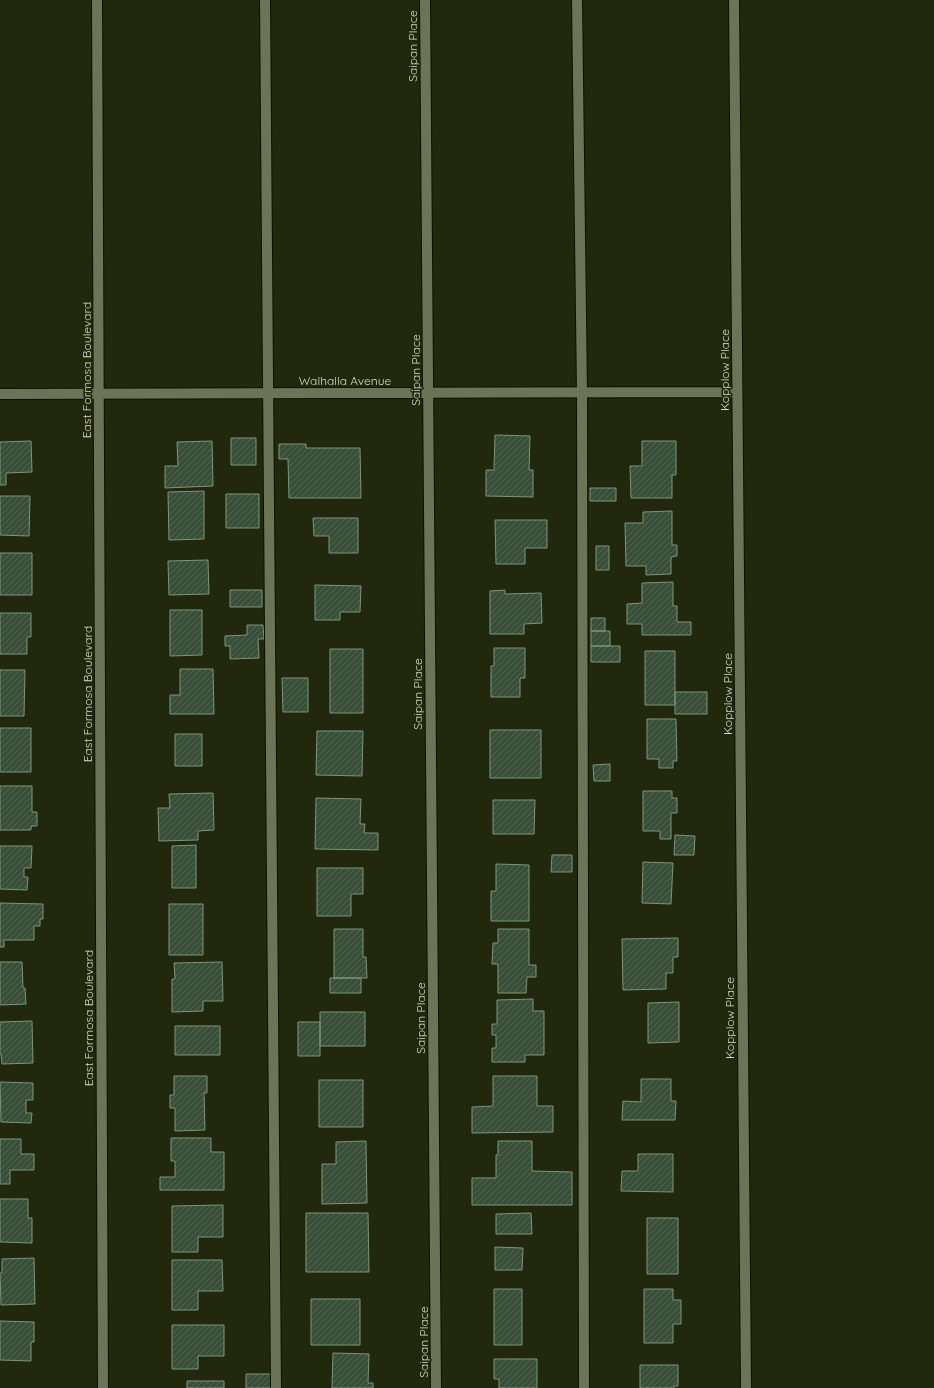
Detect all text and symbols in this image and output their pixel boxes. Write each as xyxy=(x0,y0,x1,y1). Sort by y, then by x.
street label: Saipan Place xyxy=(405,10,420,82)
street label: East Formosa Boulevard xyxy=(79,302,94,438)
street label: Kopplow Place xyxy=(717,329,732,411)
street label: Saipan Place xyxy=(408,334,423,406)
street label: Walhalla Avenue xyxy=(299,373,392,388)
street label: East Formosa Boulevard xyxy=(80,626,95,762)
street label: Kopplow Place xyxy=(720,653,735,735)
street label: Saipan Place xyxy=(410,658,425,730)
street label: East Formosa Boulevard xyxy=(81,950,96,1086)
street label: Kopplow Place xyxy=(722,977,737,1059)
street label: Saipan Place xyxy=(413,982,428,1054)
street label: Saipan Place xyxy=(416,1306,431,1378)

